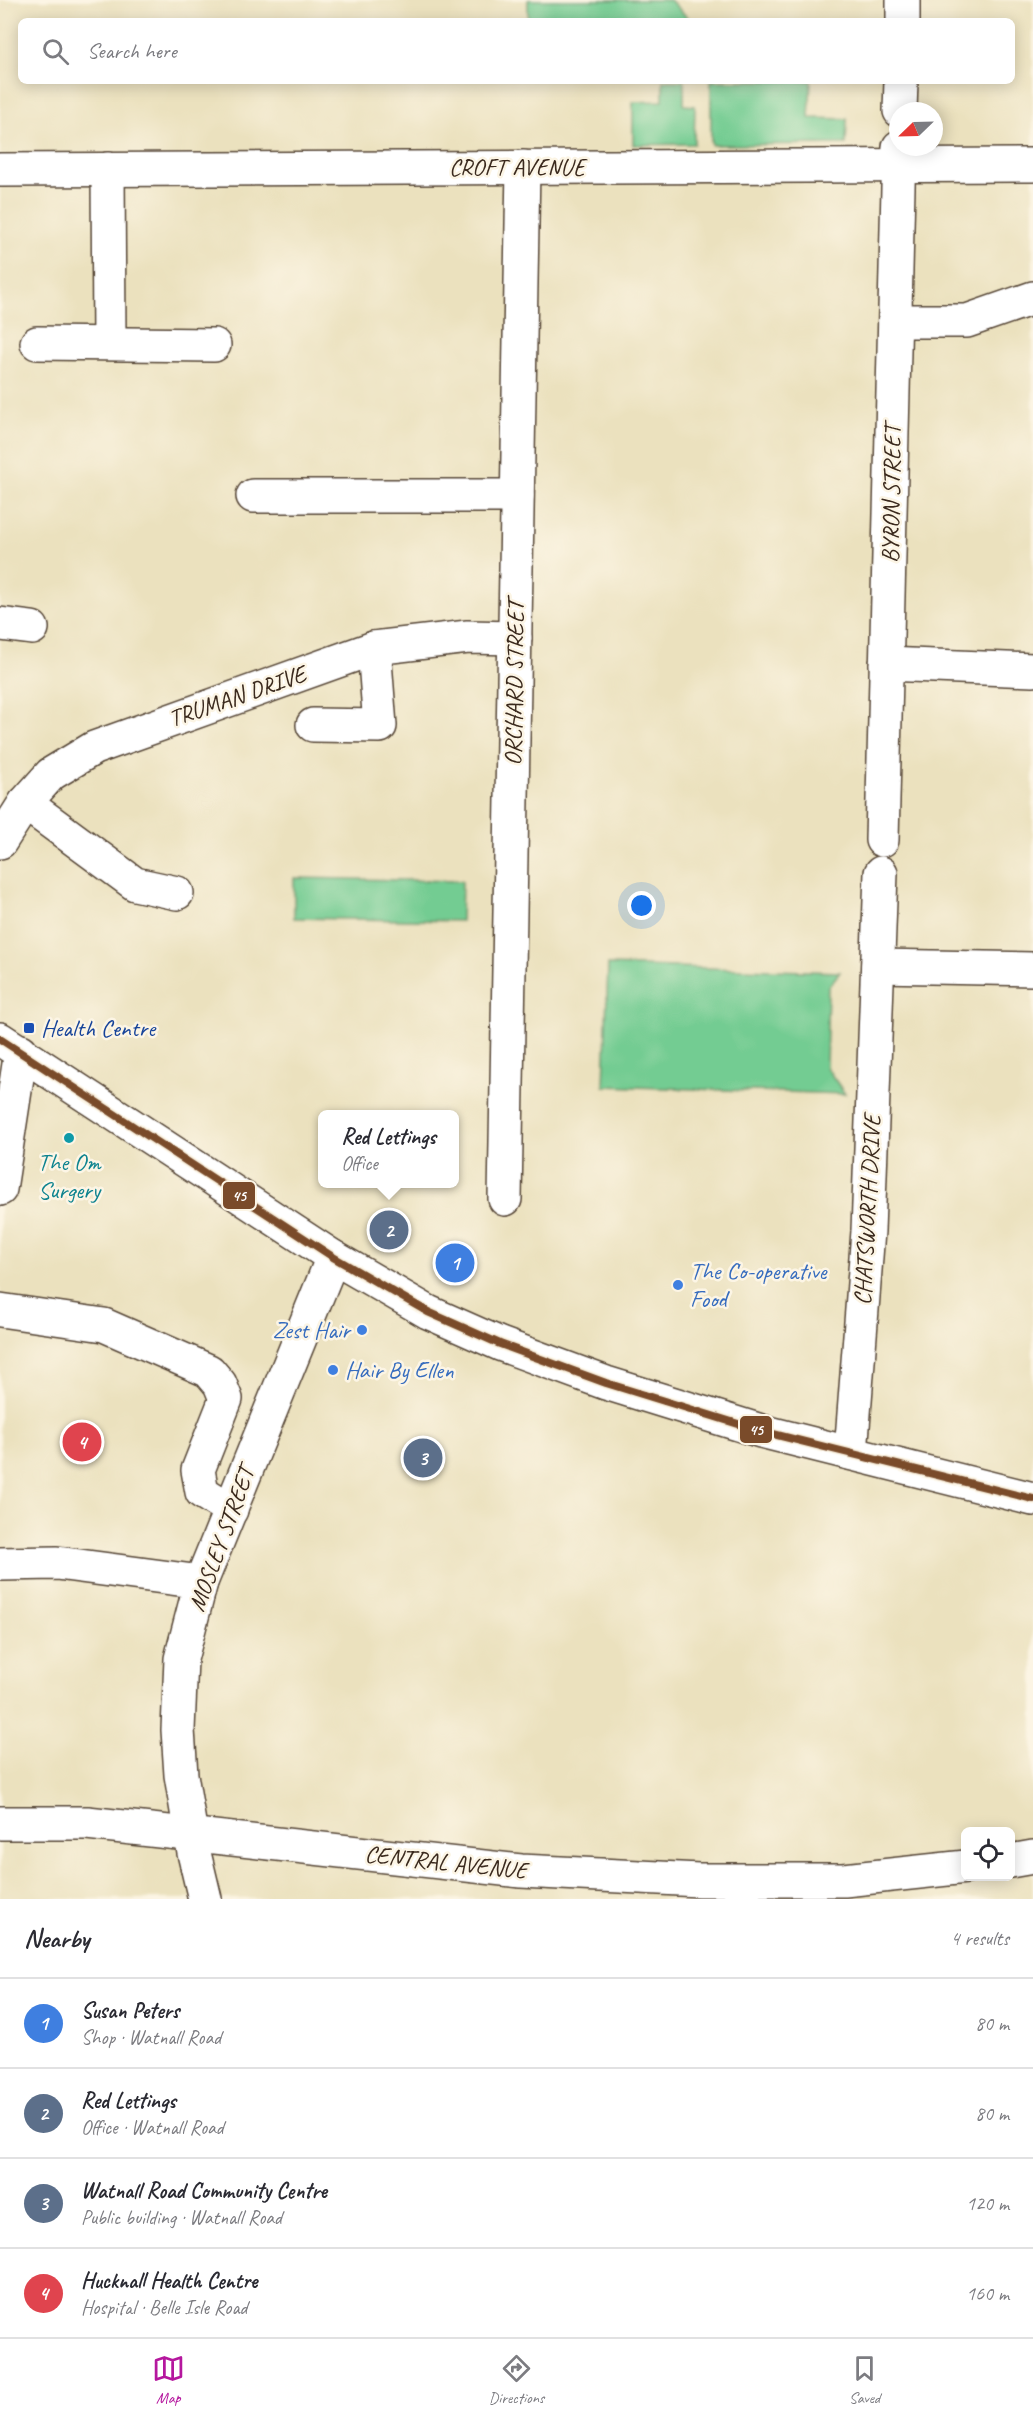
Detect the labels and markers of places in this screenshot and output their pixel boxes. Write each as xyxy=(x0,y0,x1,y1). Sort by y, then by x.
place label: Health Centre xyxy=(41,1013,157,1043)
marker: Health Centre xyxy=(22,1021,36,1035)
marker: The Om Surgery xyxy=(62,1131,76,1145)
place label: The Om Surgery xyxy=(38,1147,102,1205)
pin: 2 xyxy=(370,1208,408,1252)
pin: 1 xyxy=(436,1240,474,1286)
place label: The Co-operative Food xyxy=(690,1256,829,1314)
marker: The Co-operative Food xyxy=(671,1278,685,1292)
place label: Zest Hair xyxy=(272,1315,352,1345)
marker: Zest Hair xyxy=(355,1323,369,1337)
place label: Hair By Ellen xyxy=(345,1355,454,1385)
marker: Hair By Ellen xyxy=(326,1363,340,1377)
pin: 4 xyxy=(62,1420,101,1464)
pin: 3 xyxy=(404,1436,442,1480)

